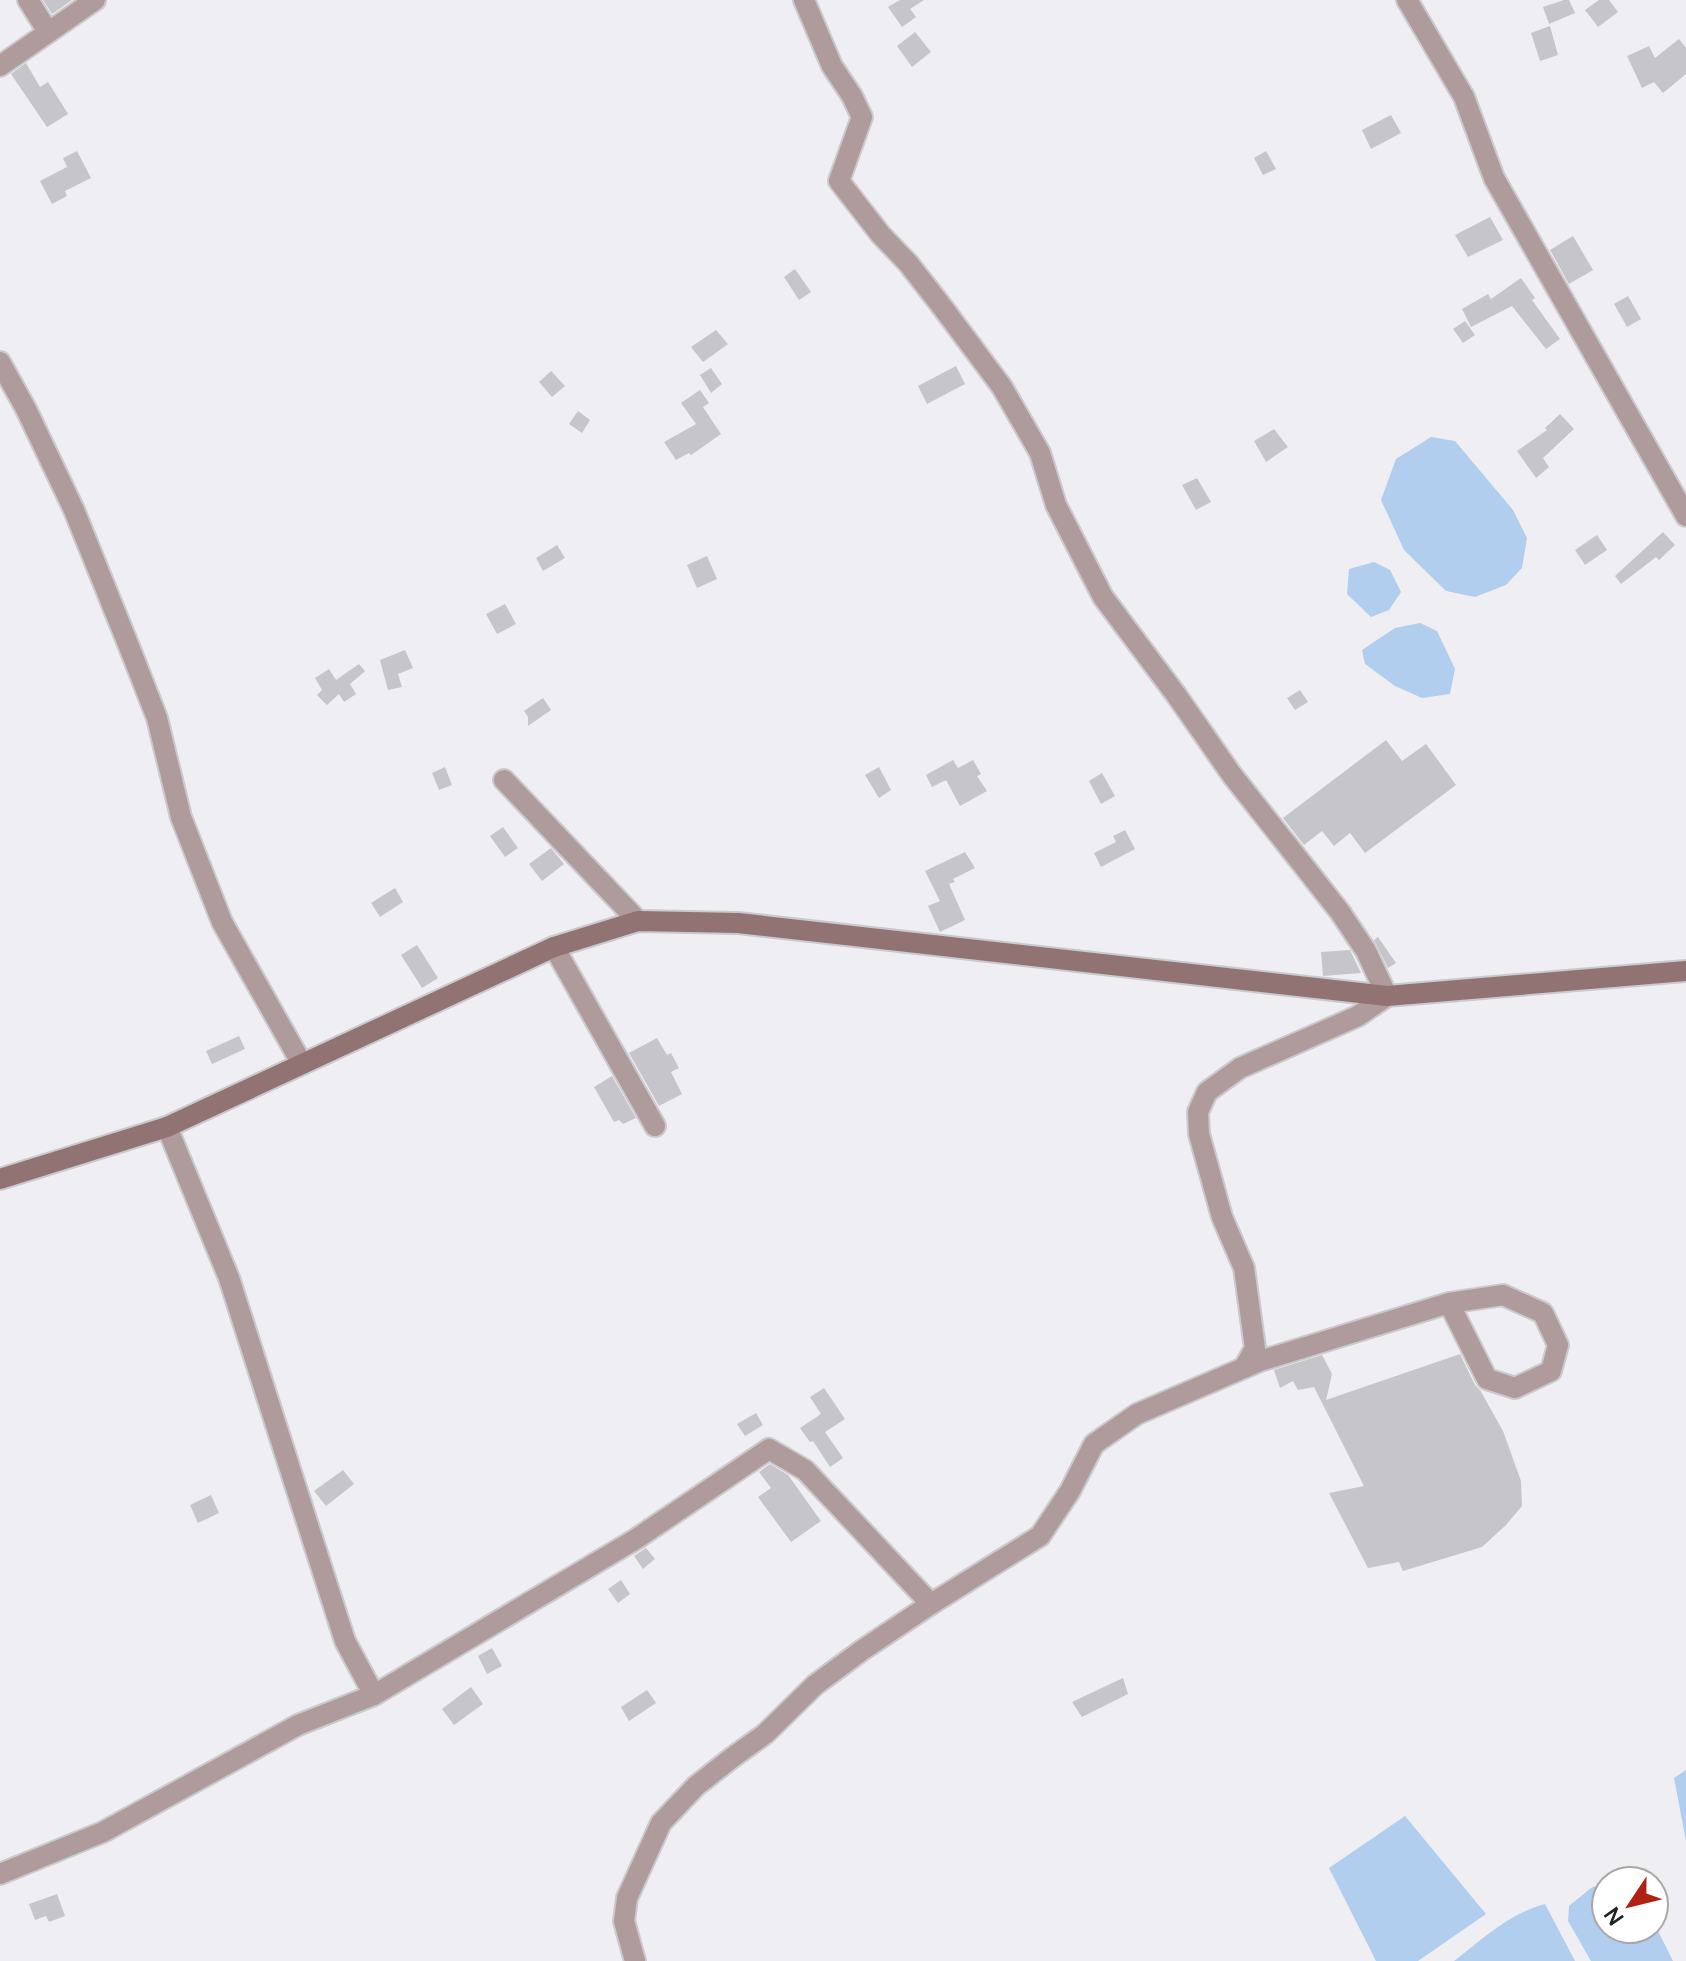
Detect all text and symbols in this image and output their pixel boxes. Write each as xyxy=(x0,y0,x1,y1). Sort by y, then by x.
north arrow xyxy=(1590,1865,1670,1945)
text: N xyxy=(1597,1901,1630,1932)

